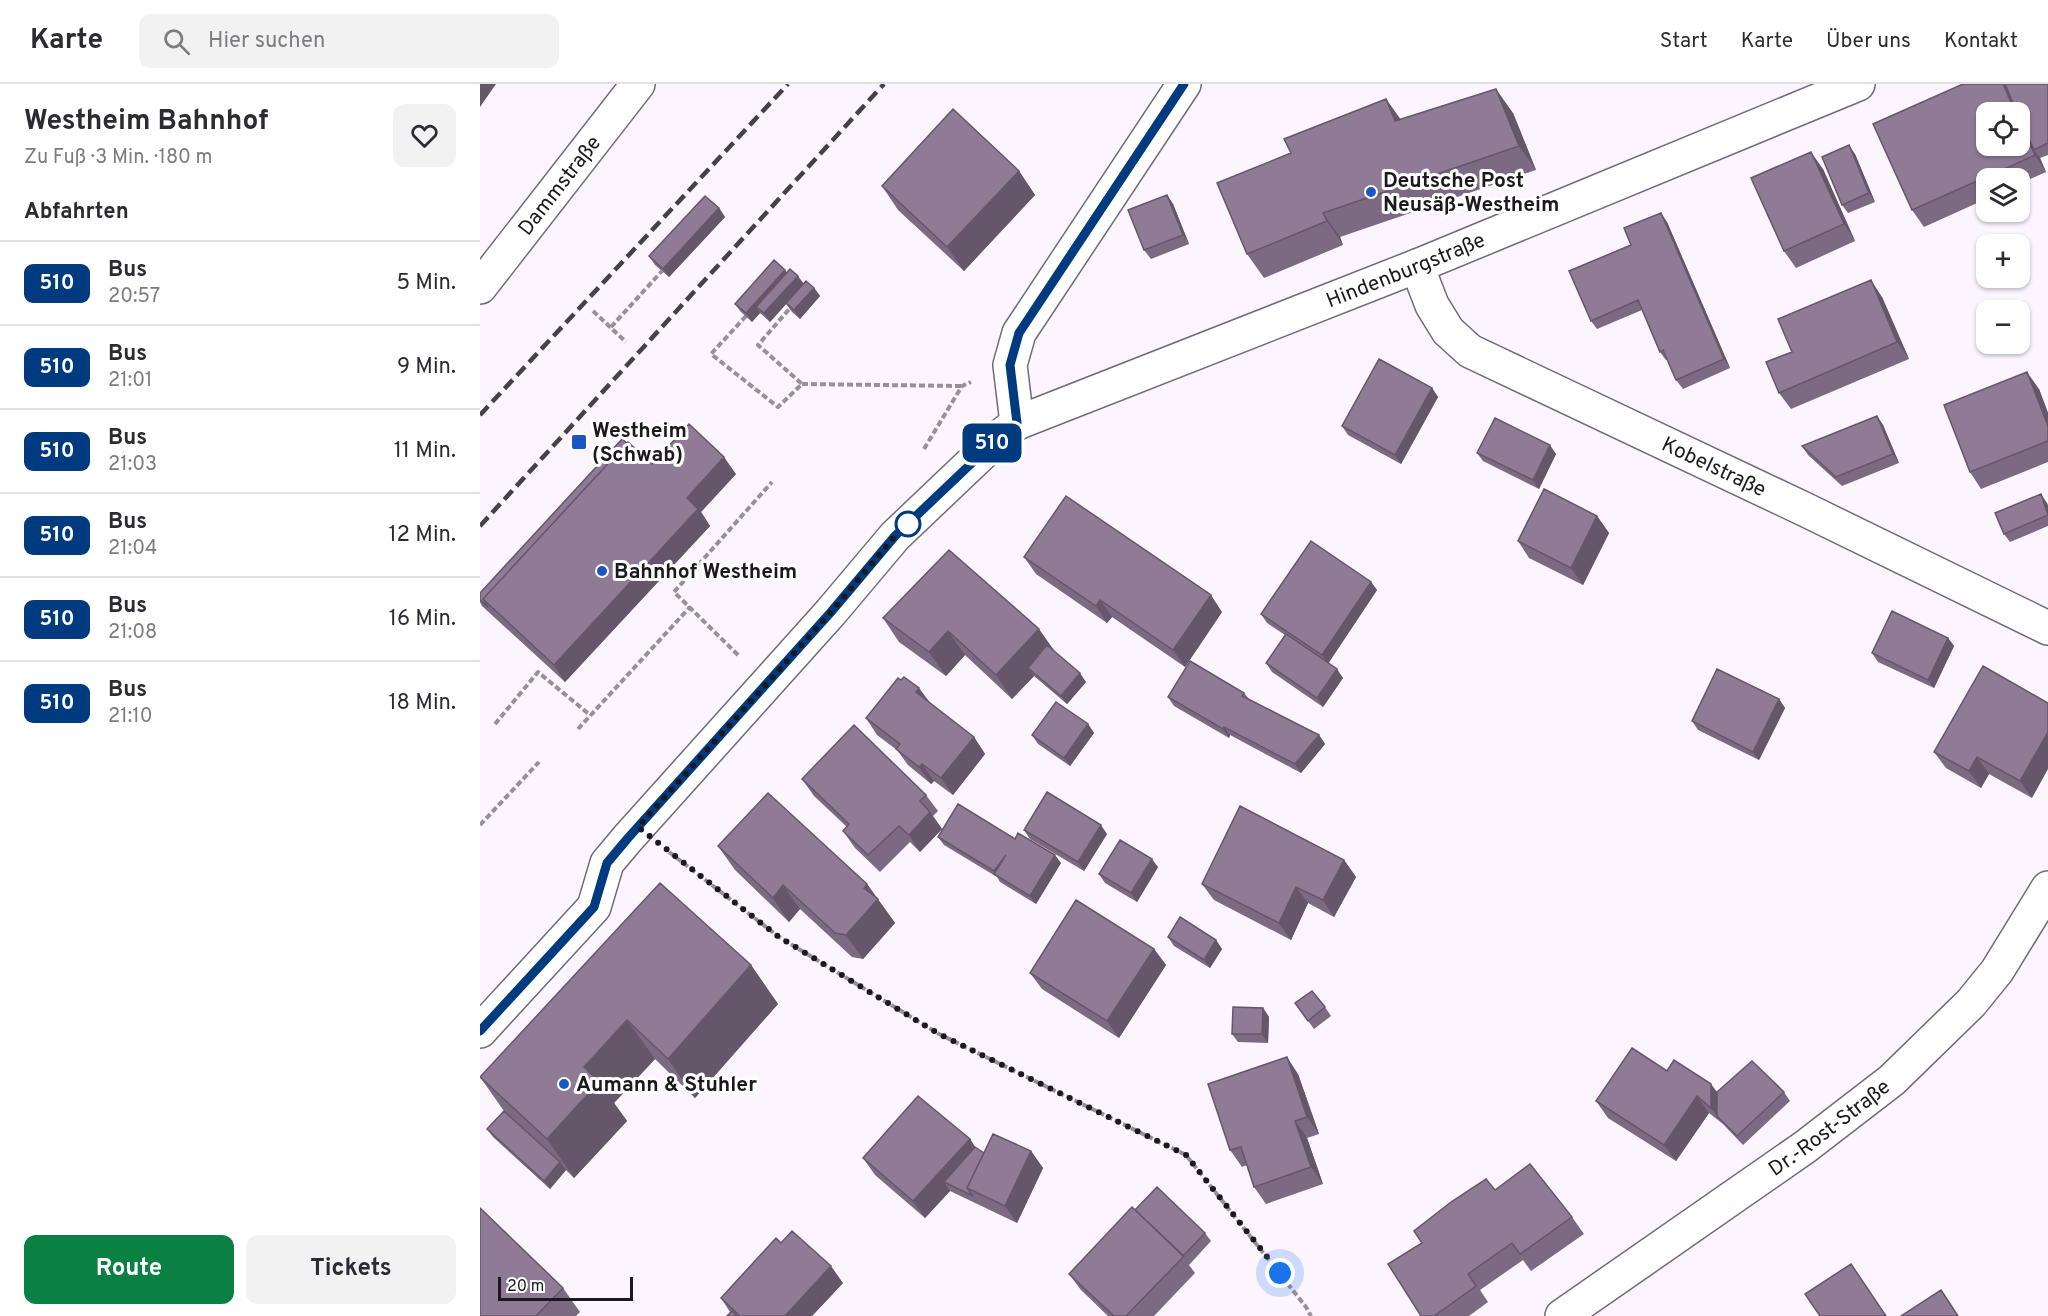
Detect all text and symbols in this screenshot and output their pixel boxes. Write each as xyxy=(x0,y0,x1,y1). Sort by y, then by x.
search box xyxy=(139,14,559,68)
text: Karte xyxy=(30,23,103,59)
icon: search xyxy=(160,25,193,58)
text: Hier suchen xyxy=(208,28,325,55)
text: Start xyxy=(1660,28,1708,55)
text: Karte xyxy=(1741,28,1793,55)
text: Über uns xyxy=(1826,28,1911,55)
text: Kontakt xyxy=(1944,28,2018,55)
map controls xyxy=(1976,102,2030,354)
button: locate xyxy=(1976,102,2030,156)
text: Westheim Bahnhof xyxy=(24,104,268,140)
button: heart xyxy=(393,104,456,167)
street label: Dammstraße xyxy=(513,131,608,242)
text: Zu Fuß · 3 Min. · 180 m xyxy=(24,145,212,171)
place label: Deutsche Post Neusäß-Westheim xyxy=(1383,168,1559,219)
button: layers xyxy=(1976,168,2030,222)
marker: Deutsche Post Neusäß-Westheim xyxy=(1364,185,1378,199)
text: Abfahrten xyxy=(24,199,129,226)
street label: Hindenburgstraße xyxy=(1323,227,1490,315)
button: + xyxy=(1976,234,2030,288)
text: Bus xyxy=(108,257,147,284)
text: 510 xyxy=(39,270,75,297)
text: 5 Min. xyxy=(396,270,456,297)
text: 20:57 xyxy=(108,284,160,310)
button: − xyxy=(1976,300,2030,354)
text: Bus xyxy=(108,341,147,368)
text: 510 xyxy=(39,354,75,381)
text: 9 Min. xyxy=(397,354,456,381)
text: 21:01 xyxy=(108,368,153,394)
place label: Westheim (Schwab) xyxy=(592,418,687,469)
line badge: 510 xyxy=(958,424,1026,462)
text: Bus xyxy=(108,425,147,452)
text: 510 xyxy=(974,430,1010,457)
street label: Kobelstraße xyxy=(1657,432,1770,504)
marker: Westheim (Schwab) xyxy=(570,433,588,451)
text: 510 xyxy=(39,438,75,465)
text: 11 Min. xyxy=(394,438,456,465)
text: 21:03 xyxy=(108,452,157,478)
text: Bus xyxy=(108,509,147,536)
unlabelled marker xyxy=(895,511,921,537)
text: 510 xyxy=(39,522,75,549)
text: 12 Min. xyxy=(388,522,456,549)
text: 21:04 xyxy=(108,536,157,562)
place label: Bahnhof Westheim xyxy=(614,559,797,586)
marker: Bahnhof Westheim xyxy=(595,564,609,578)
text: Bus xyxy=(108,593,147,620)
text: 510 xyxy=(39,606,75,633)
text: 16 Min. xyxy=(389,606,456,633)
text: 21:08 xyxy=(108,620,157,646)
text: Bus xyxy=(108,677,147,704)
text: 510 xyxy=(39,690,75,717)
text: 18 Min. xyxy=(388,690,456,717)
text: 21:10 xyxy=(108,704,153,730)
place label: Aumann & Stuhler xyxy=(576,1072,757,1099)
street label: Dr.-Rost-Straße xyxy=(1764,1074,1896,1183)
marker: Aumann & Stuhler xyxy=(557,1077,571,1091)
button: Route xyxy=(24,1235,234,1304)
button: Tickets xyxy=(246,1235,456,1304)
your location xyxy=(1265,1258,1295,1288)
scale bar xyxy=(498,1274,633,1302)
text: 20 m xyxy=(507,1277,544,1297)

